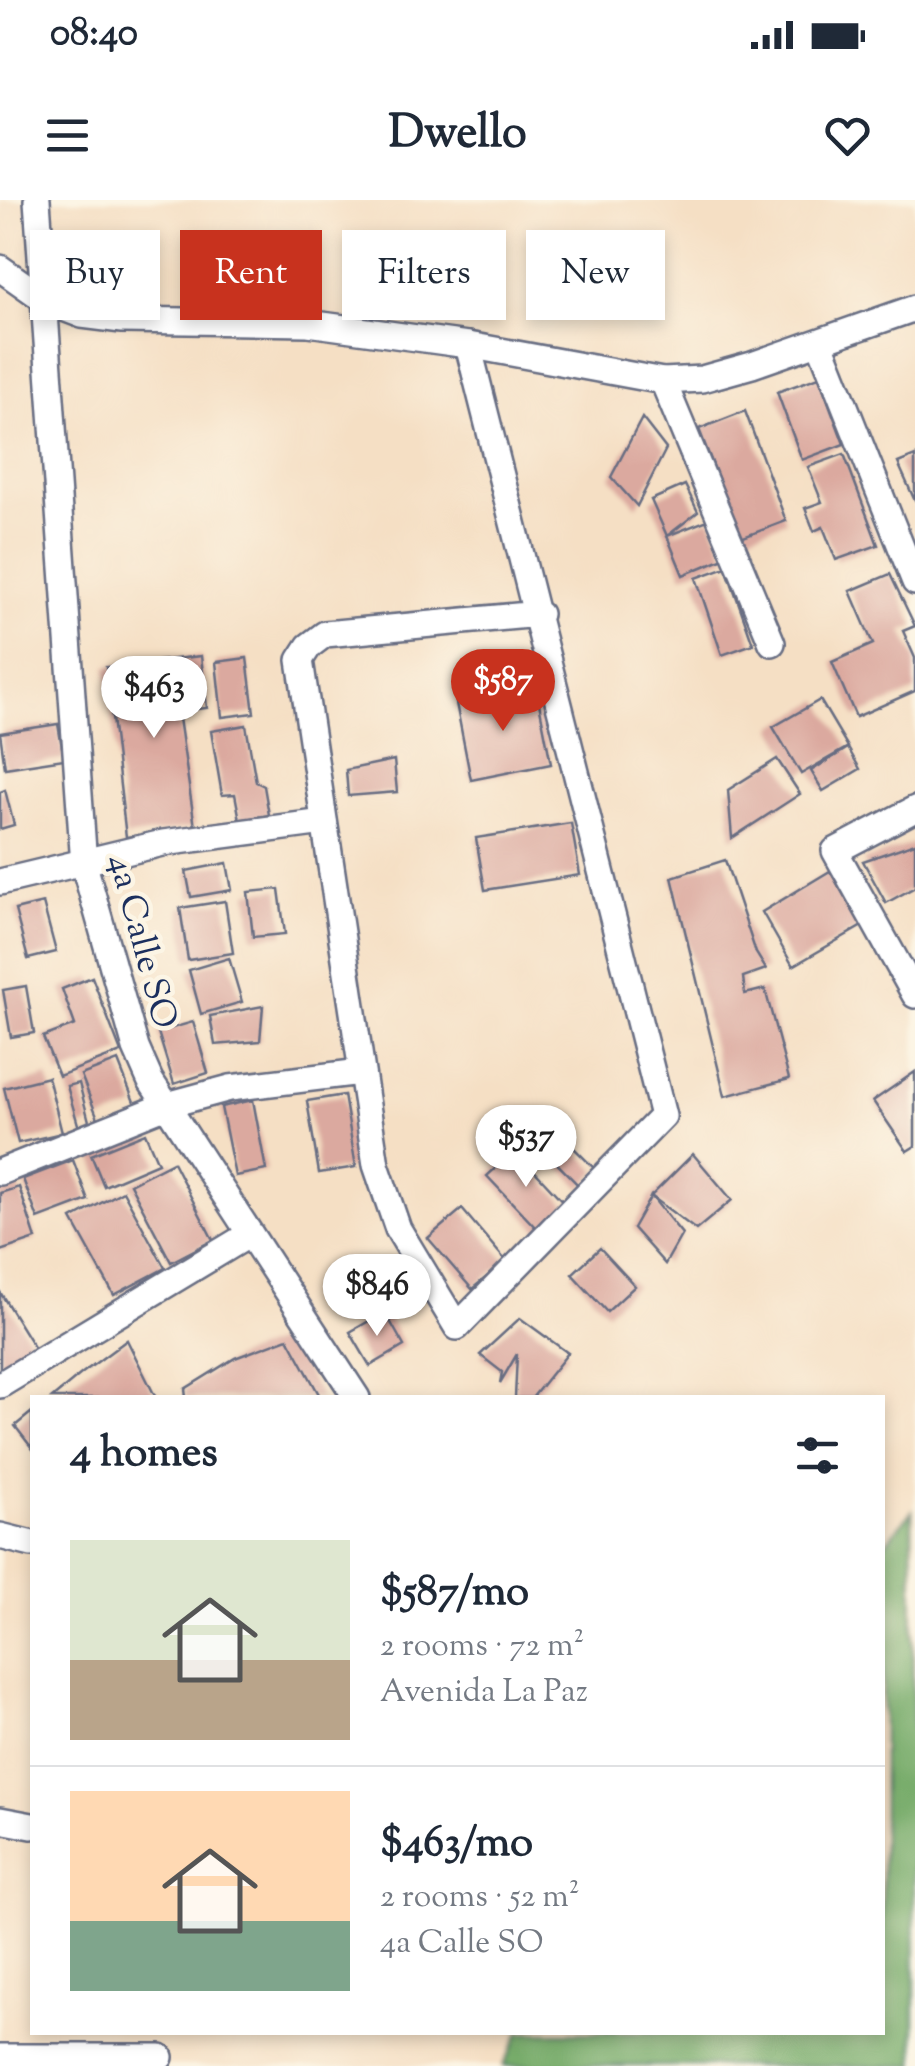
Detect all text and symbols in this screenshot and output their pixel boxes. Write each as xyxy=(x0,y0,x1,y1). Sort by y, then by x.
text: 08:40 xyxy=(50,8,138,62)
text: Dwello xyxy=(388,103,527,168)
icon: menu xyxy=(40,108,95,163)
icon: heart xyxy=(820,108,875,163)
chip: Buy xyxy=(30,230,160,320)
chip: Rent xyxy=(180,230,322,320)
chip: Filters xyxy=(342,230,506,320)
chip: New xyxy=(526,230,665,320)
pin: $587 xyxy=(444,649,562,734)
pin: $463 xyxy=(95,656,213,741)
text: $587 xyxy=(473,658,533,704)
text: $463 xyxy=(123,665,185,711)
street label: 4a Calle SO xyxy=(93,849,188,1035)
pin: $537 xyxy=(467,1105,585,1190)
text: $537 xyxy=(498,1114,554,1160)
pin: $846 xyxy=(318,1254,436,1339)
text: $846 xyxy=(345,1263,409,1309)
text: 4 homes xyxy=(70,1425,218,1485)
icon: filters xyxy=(790,1428,845,1483)
text: $587/mo xyxy=(380,1564,529,1624)
icon: home xyxy=(150,1580,270,1700)
text: 2 rooms · 72 m² xyxy=(380,1624,584,1670)
text: Avenida La Paz xyxy=(380,1670,588,1716)
text: $463/mo xyxy=(380,1815,533,1875)
icon: home xyxy=(150,1831,270,1951)
text: 2 rooms · 52 m² xyxy=(380,1875,580,1921)
text: 4a Calle SO xyxy=(380,1921,543,1967)

